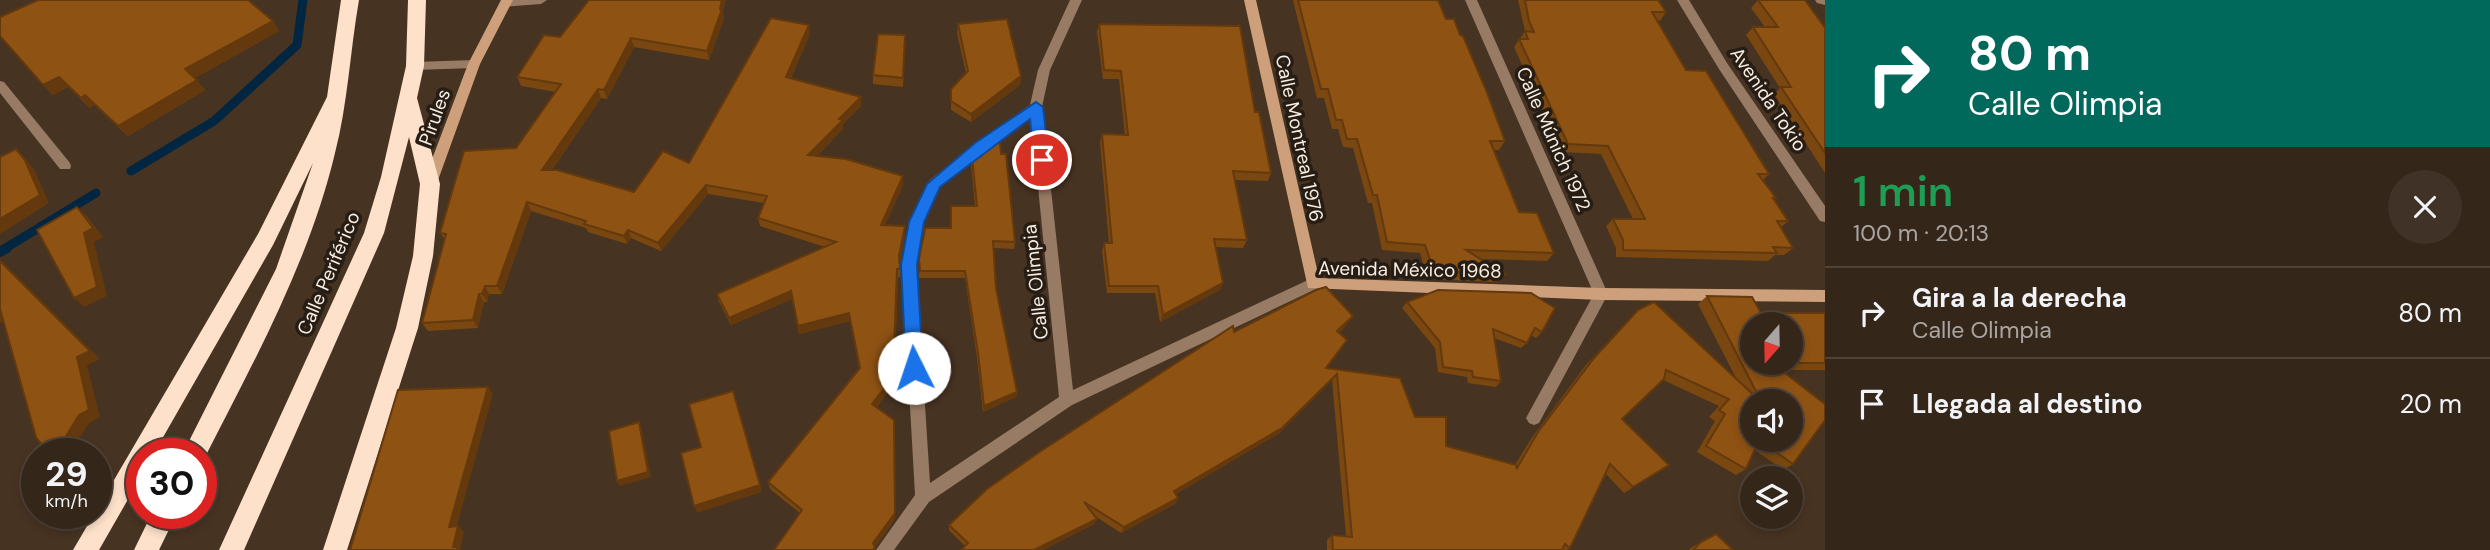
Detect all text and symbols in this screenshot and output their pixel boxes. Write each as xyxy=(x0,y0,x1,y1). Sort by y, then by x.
text: 80 m xyxy=(1968,21,2091,85)
icon: right xyxy=(1853,28,1944,119)
street label: Avenida Tokio xyxy=(1725,42,1813,156)
street label: Calle Montreal 1976 xyxy=(1270,52,1329,224)
street label: Calle Múnich 1972 xyxy=(1511,63,1597,215)
text: Calle Olimpia xyxy=(1968,83,2163,125)
street label: Pirules xyxy=(413,86,456,149)
pin xyxy=(1012,130,1072,190)
icon: arrive xyxy=(1023,141,1061,179)
text: 1 min xyxy=(1853,164,1953,219)
button: close xyxy=(2388,170,2462,244)
street label: Calle Periférico xyxy=(291,208,366,339)
text: 100 m · 20:13 xyxy=(1853,218,1989,248)
street label: Calle Olimpia xyxy=(1017,223,1054,341)
street label: Avenida México 1968 xyxy=(1318,255,1502,284)
text: Gira a la derecha xyxy=(1912,281,2127,315)
icon: right xyxy=(1853,294,1891,332)
text: 80 m xyxy=(2398,296,2462,330)
north arrow xyxy=(1740,312,1802,374)
map controls xyxy=(1740,312,1803,529)
text: Calle Olimpia xyxy=(1912,315,2052,345)
position arrow xyxy=(877,331,951,405)
icon: arrive xyxy=(1853,385,1891,423)
text: Llegada al destino xyxy=(1912,387,2143,421)
text: 20 m xyxy=(2399,387,2462,421)
button: sound xyxy=(1740,389,1803,452)
speed limit sign: 30 xyxy=(126,438,217,529)
text: 29 xyxy=(45,451,88,497)
button: layers xyxy=(1740,466,1803,529)
text: km/h xyxy=(45,489,88,513)

